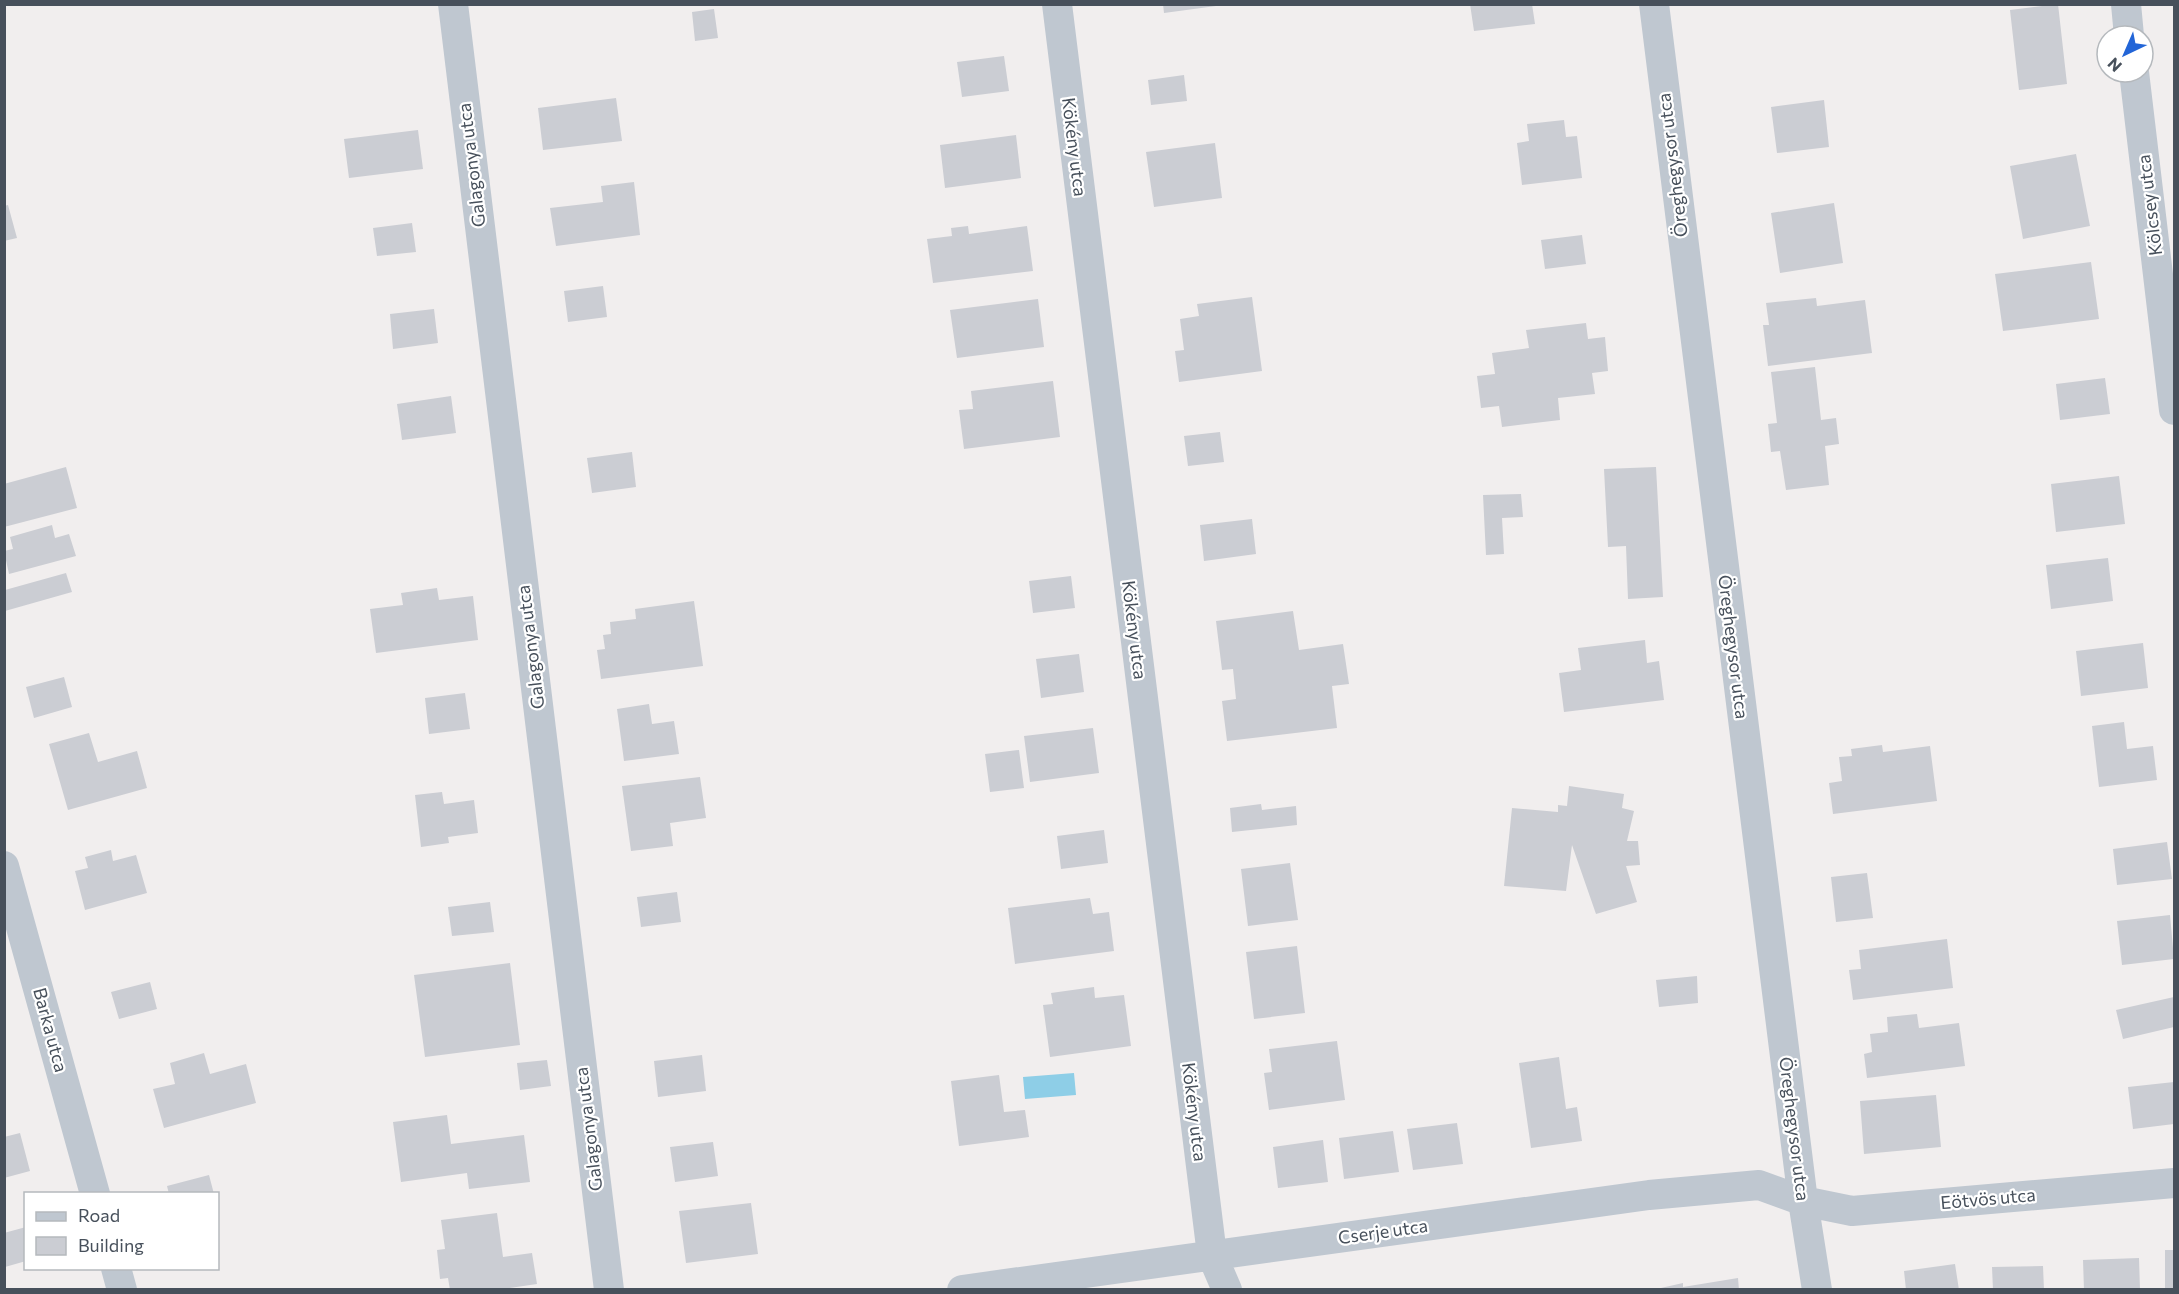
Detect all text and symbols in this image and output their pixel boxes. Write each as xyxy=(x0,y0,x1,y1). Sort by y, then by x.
north arrow xyxy=(2095,24,2155,84)
text: N xyxy=(2103,54,2125,76)
street label: Öreghegysor utca xyxy=(1652,92,1692,238)
street label: Kökény utca xyxy=(1058,96,1092,198)
street label: Galagonya utca xyxy=(452,102,490,228)
street label: Kölcsey utca xyxy=(2132,153,2166,257)
street label: Öreghegysor utca xyxy=(1714,574,1754,720)
street label: Kökény utca xyxy=(1118,579,1152,681)
street label: Galagonya utca xyxy=(511,584,549,710)
street label: Barka utca xyxy=(29,985,73,1074)
street label: Öreghegysor utca xyxy=(1775,1056,1815,1202)
street label: Kökény utca xyxy=(1178,1061,1212,1163)
street label: Galagonya utca xyxy=(569,1066,607,1192)
street label: Eötvös utca xyxy=(1939,1183,2036,1213)
legend xyxy=(24,1192,219,1270)
text: Road xyxy=(78,1204,120,1226)
street label: Cserje utca xyxy=(1337,1214,1429,1248)
text: Building xyxy=(78,1234,144,1256)

